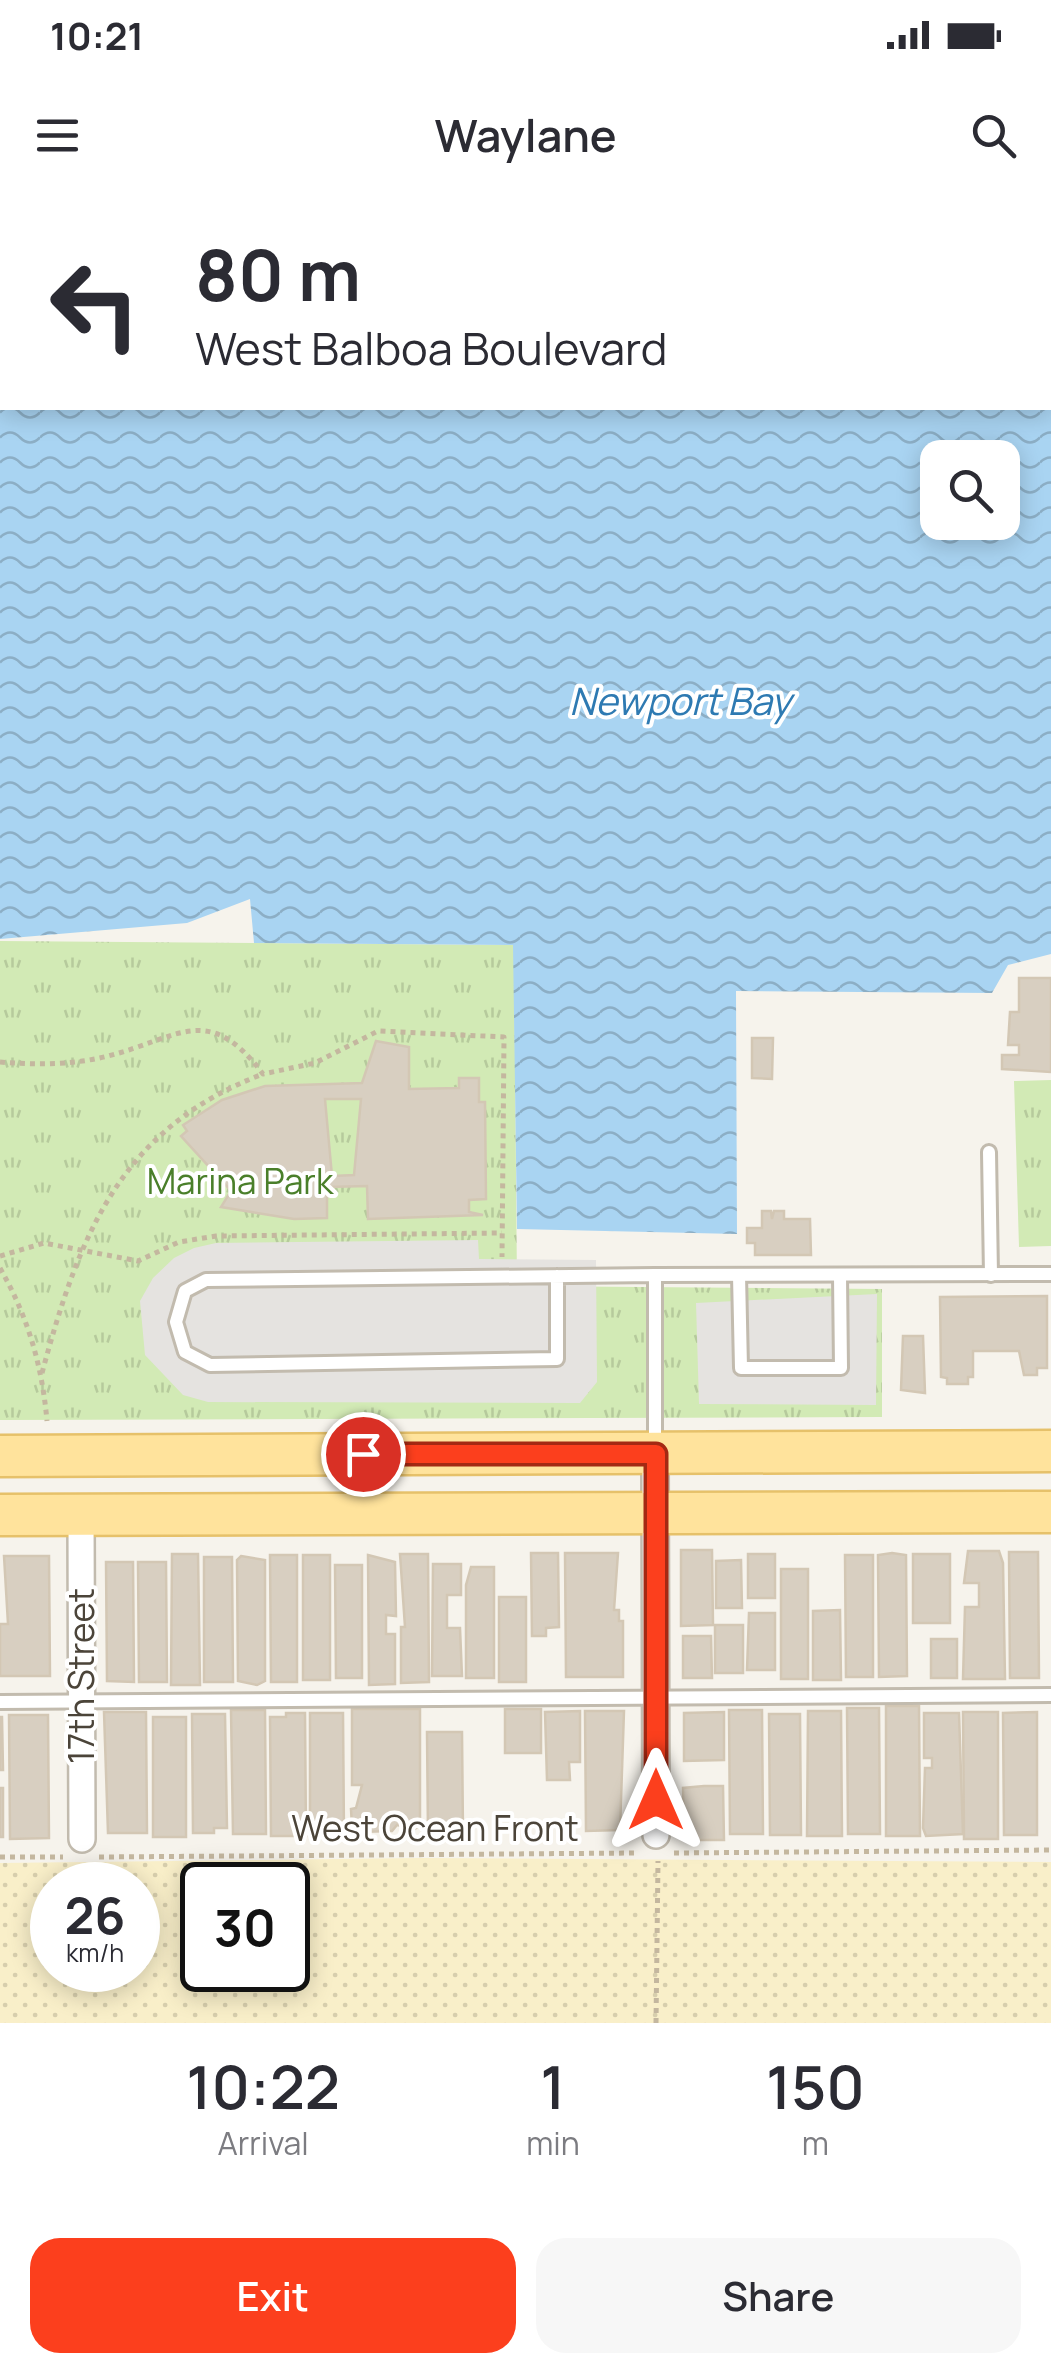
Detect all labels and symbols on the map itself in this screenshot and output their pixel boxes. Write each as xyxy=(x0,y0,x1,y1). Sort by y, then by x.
water label: Newport Bay xyxy=(569,674,796,726)
park label: Marina Park xyxy=(147,1157,335,1205)
pin xyxy=(321,1412,406,1497)
street label: 17th Street xyxy=(57,1588,105,1764)
position arrow xyxy=(604,1748,708,1852)
street label: West Ocean Front xyxy=(291,1804,579,1852)
speed limit sign: 30 xyxy=(180,1862,310,1992)

